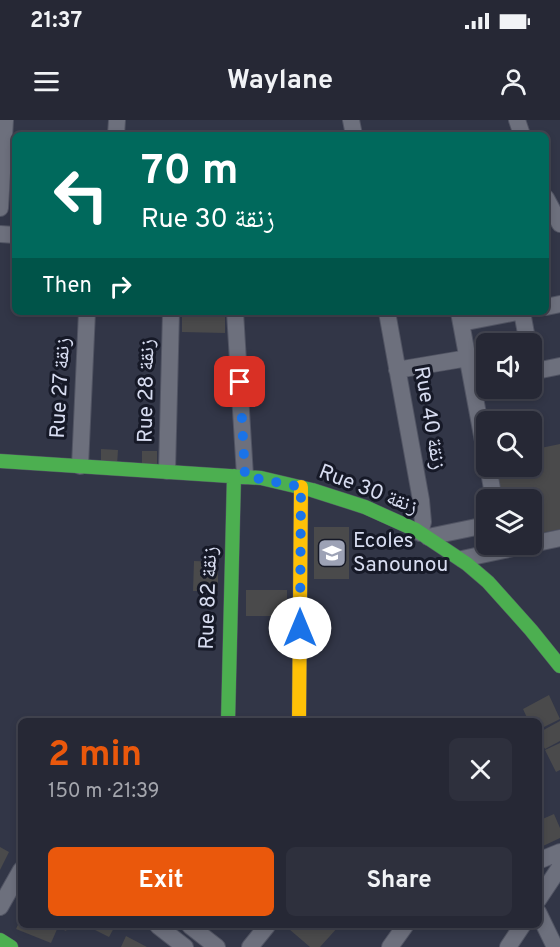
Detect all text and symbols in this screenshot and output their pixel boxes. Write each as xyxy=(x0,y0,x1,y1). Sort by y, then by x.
text: 21:37 xyxy=(30,8,82,35)
text: Waylane xyxy=(227,64,333,98)
icon: menu xyxy=(30,65,63,98)
icon: person xyxy=(497,65,530,98)
text: 70 m xyxy=(141,146,239,199)
icon: left xyxy=(42,156,120,234)
text: Rue 30 زنقة xyxy=(141,203,275,237)
icon: right xyxy=(104,270,137,303)
text: Then xyxy=(42,273,92,300)
map controls xyxy=(476,333,542,555)
button: sound xyxy=(476,333,542,399)
street label: Rue 27 زنقة xyxy=(45,337,77,439)
street label: Rue 28 زنقة xyxy=(133,339,161,443)
pin xyxy=(214,356,265,407)
street label: Rue 40 زنقة xyxy=(407,364,451,472)
icon: arrive xyxy=(223,365,256,398)
button: search xyxy=(476,411,542,477)
street label: Rue 30 زنقة xyxy=(315,459,421,521)
button: layers xyxy=(476,489,542,555)
place label: Ecoles Sanounou xyxy=(353,528,448,579)
school or university icon: Ecoles Sanounou xyxy=(316,537,348,569)
street label: Rue 82 زنقة xyxy=(194,546,224,650)
position arrow xyxy=(268,596,332,660)
text: 2 min xyxy=(48,733,142,779)
button: close xyxy=(449,738,512,801)
text: 150 m · 21:39 xyxy=(48,779,160,805)
button: Exit xyxy=(48,847,274,916)
button: Share xyxy=(286,847,512,916)

